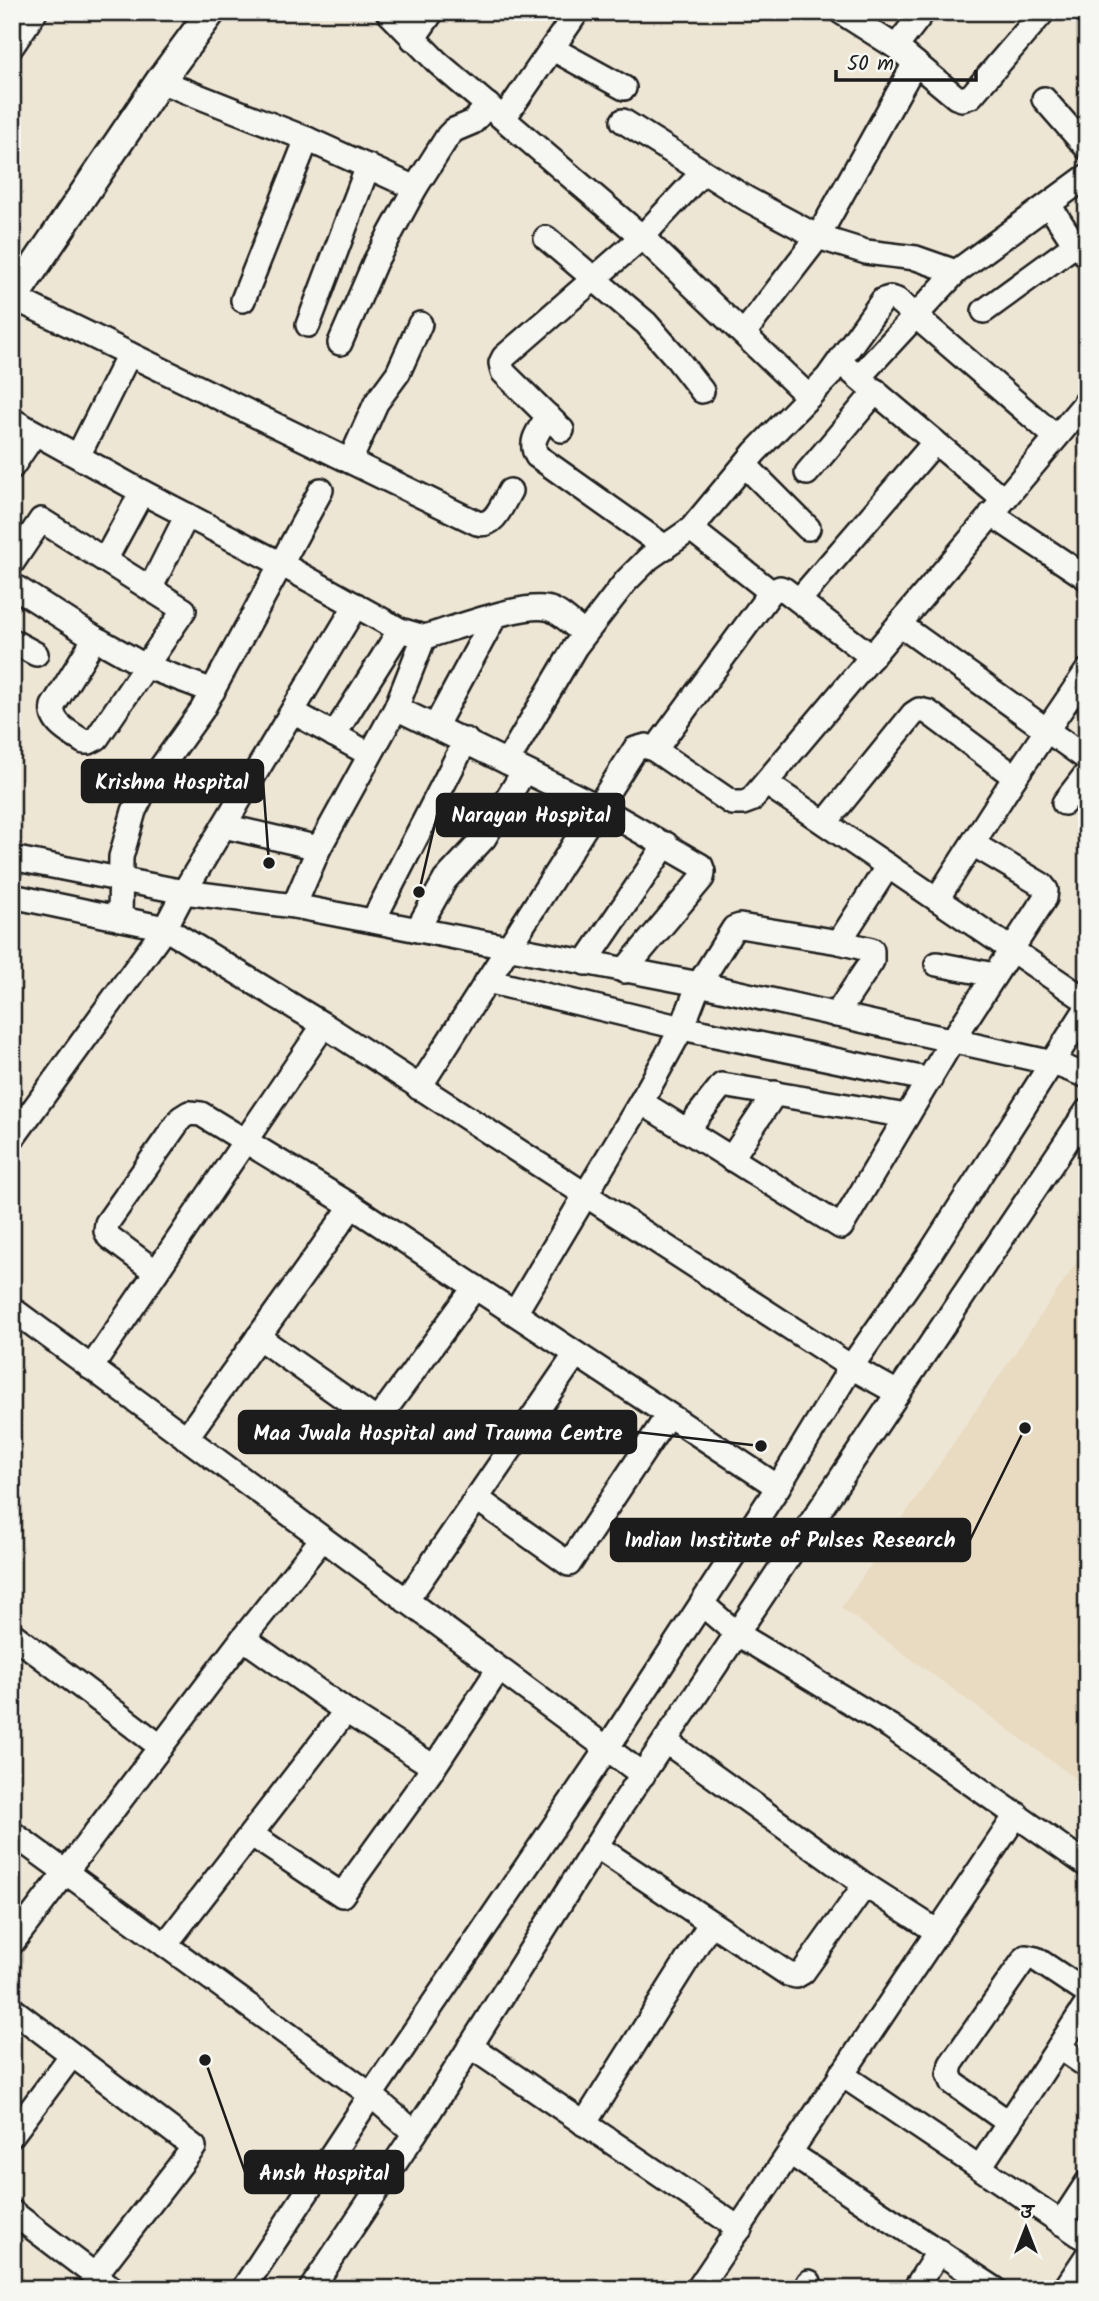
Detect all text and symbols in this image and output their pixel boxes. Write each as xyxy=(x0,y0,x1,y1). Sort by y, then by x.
scale bar xyxy=(836,38,976,82)
text: 50 m xyxy=(847,48,894,81)
callout: Krishna Hospital xyxy=(82,760,263,802)
text: Krishna Hospital xyxy=(95,767,249,800)
callout: Narayan Hospital xyxy=(437,794,624,836)
text: Narayan Hospital xyxy=(451,800,611,833)
callout: Maa Jwala Hospital and Trauma Centre xyxy=(239,1411,636,1453)
text: Maa Jwala Hospital and Trauma Centre xyxy=(253,1418,623,1451)
callout: Indian Institute of Pulses Research xyxy=(611,1519,970,1561)
text: Indian Institute of Pulses Research xyxy=(624,1525,956,1558)
callout: Ansh Hospital xyxy=(245,2151,403,2193)
text: Ansh Hospital xyxy=(259,2158,389,2191)
north arrow xyxy=(990,2192,1060,2262)
text: उ xyxy=(1020,2198,1036,2228)

